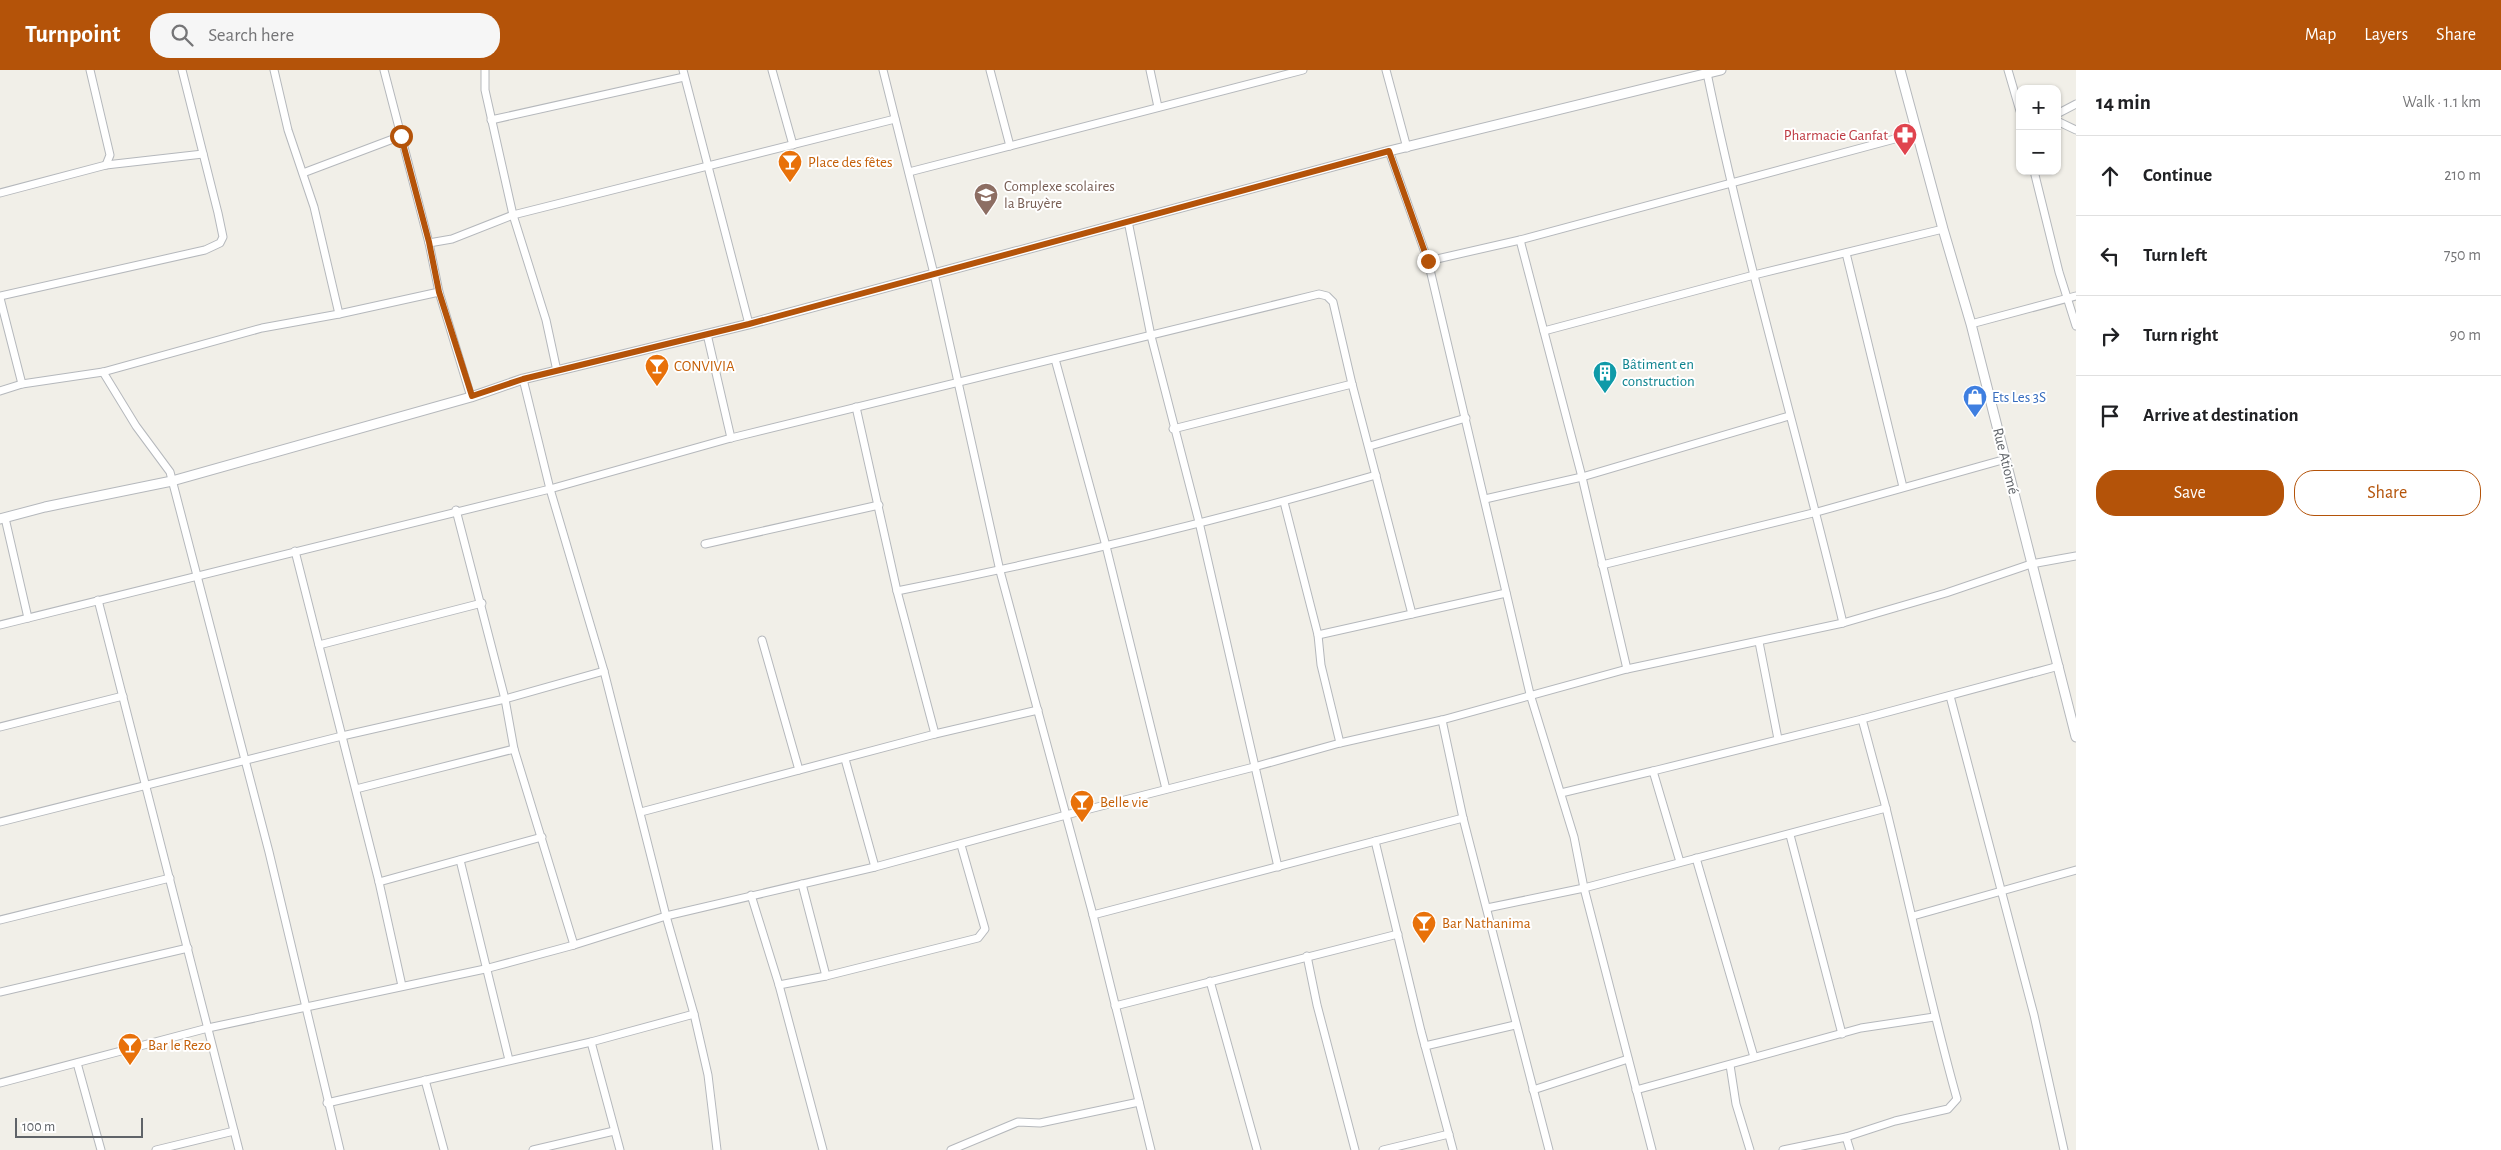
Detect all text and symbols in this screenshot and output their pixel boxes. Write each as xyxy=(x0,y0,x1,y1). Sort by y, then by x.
search box xyxy=(150,13,500,58)
icon: search xyxy=(168,21,196,49)
text: Turnpoint xyxy=(25,23,120,47)
text: Search here xyxy=(208,26,294,45)
text: Map xyxy=(2305,26,2336,44)
text: Layers xyxy=(2364,26,2408,44)
text: Share xyxy=(2436,26,2476,44)
map controls xyxy=(2016,85,2061,175)
button: + xyxy=(2016,85,2061,130)
text: 14 min xyxy=(2096,92,2151,113)
text: Walk · 1.1 km xyxy=(2403,94,2481,110)
pharmacy icon: Pharmacie Ganfat xyxy=(1892,122,1918,156)
route start xyxy=(390,125,413,148)
place label: Pharmacie Ganfat xyxy=(1784,128,1888,143)
button: − xyxy=(2016,130,2061,175)
bar icon: Place des fêtes xyxy=(777,149,803,183)
place label: Place des fêtes xyxy=(808,155,893,170)
icon: ahead xyxy=(2096,162,2124,190)
text: Continue xyxy=(2143,166,2212,185)
text: 210 m xyxy=(2444,167,2481,183)
place label: Complexe scolaires la Bruyère xyxy=(1004,179,1115,211)
school or university icon: Complexe scolaires la Bruyère xyxy=(973,182,999,216)
icon: left xyxy=(2096,242,2124,270)
text: Turn left xyxy=(2143,246,2207,265)
text: 750 m xyxy=(2444,247,2481,263)
route end xyxy=(1417,250,1440,273)
icon: right xyxy=(2096,322,2124,350)
text: Turn right xyxy=(2143,326,2218,345)
text: 90 m xyxy=(2450,327,2481,343)
bar icon: CONVIVIA xyxy=(644,353,670,387)
place label: Bâtiment en construction xyxy=(1622,357,1695,389)
place label: CONVIVIA xyxy=(674,359,735,374)
building icon: Bâtiment en construction xyxy=(1592,360,1618,394)
shop icon: Ets Les 3S xyxy=(1962,384,1988,418)
place label: Ets Les 3S xyxy=(1992,390,2046,405)
icon: arrive xyxy=(2096,402,2124,430)
text: Arrive at destination xyxy=(2143,406,2299,425)
street label: Rue Atiomé xyxy=(1990,426,2021,496)
button: Save xyxy=(2096,470,2284,516)
button: Share xyxy=(2294,470,2481,516)
bar icon: Belle vie xyxy=(1069,789,1095,823)
place label: Belle vie xyxy=(1100,795,1149,810)
bar icon: Bar Nathanima xyxy=(1411,910,1437,944)
place label: Bar Nathanima xyxy=(1442,916,1531,931)
bar icon: Bar le Rezo xyxy=(117,1032,143,1066)
place label: Bar le Rezo xyxy=(148,1038,211,1053)
scale bar xyxy=(15,1115,142,1138)
text: 100 m xyxy=(22,1120,55,1134)

